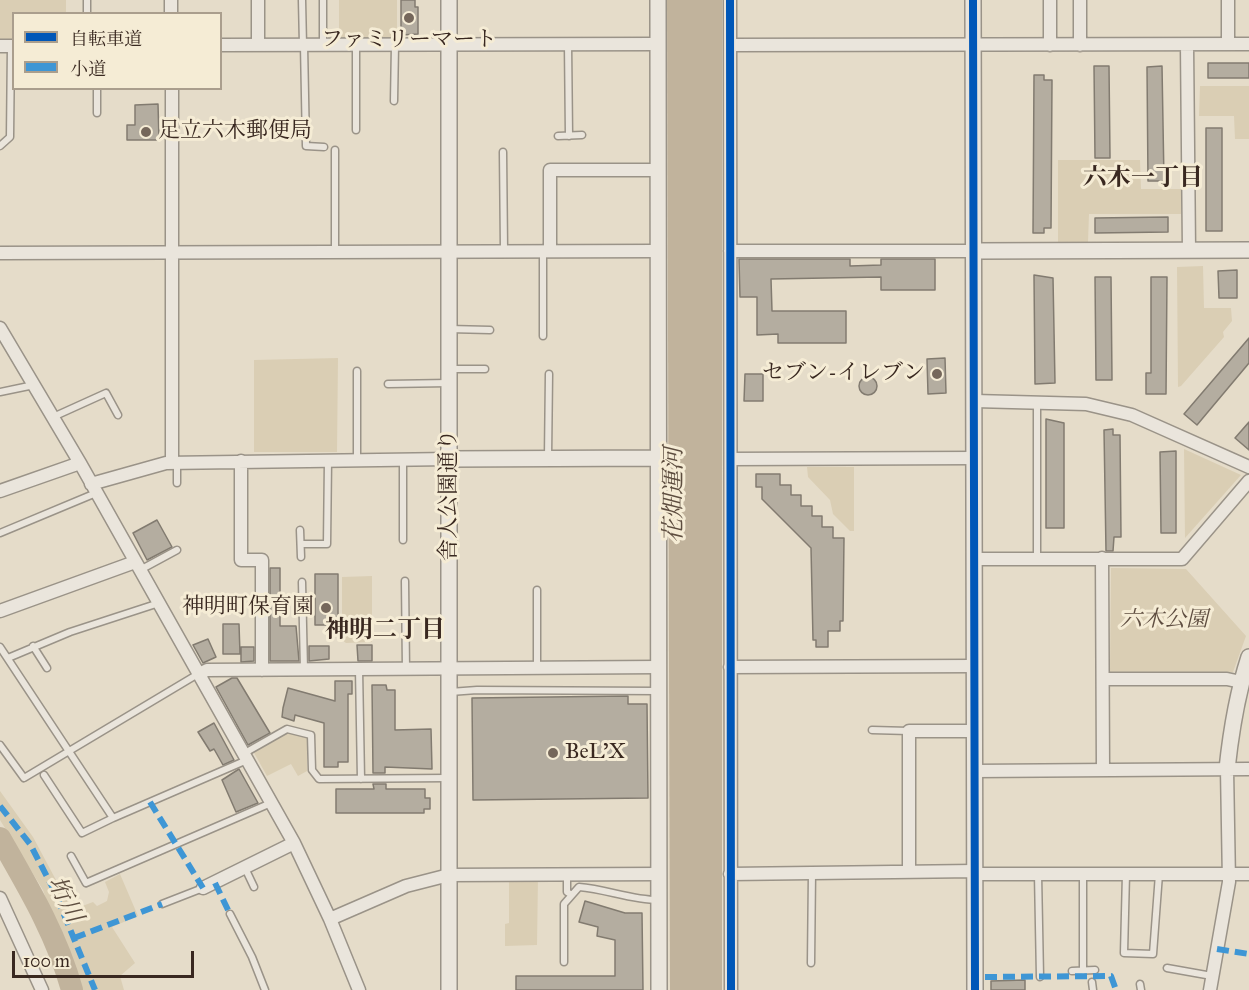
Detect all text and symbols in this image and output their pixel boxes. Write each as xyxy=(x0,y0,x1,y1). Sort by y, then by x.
marker: ファミリーマート xyxy=(402,11,416,25)
legend xyxy=(12,12,222,90)
text: 自転車道 xyxy=(70,28,142,50)
place label: ファミリーマート xyxy=(321,28,497,54)
text: 小道 xyxy=(70,58,106,80)
place label: 足立六木郵便局 xyxy=(158,119,312,145)
marker: 足立六木郵便局 xyxy=(139,125,153,139)
district label: 六木一丁目 xyxy=(1083,165,1203,193)
place label: セブン-イレブン xyxy=(762,361,925,387)
marker: セブン-イレブン xyxy=(930,367,944,381)
street label: 舎人公園通り xyxy=(437,429,463,561)
water label: 花畑運河 xyxy=(661,447,689,543)
place label: 神明町保育園 xyxy=(182,595,314,621)
marker: 神明町保育園 xyxy=(319,601,333,615)
park label: 六木公園 xyxy=(1120,608,1208,634)
district label: 神明二丁目 xyxy=(325,617,445,645)
place label: BeL'X xyxy=(565,740,626,766)
marker: BeL'X xyxy=(546,746,560,760)
water label: 垳川 xyxy=(40,872,88,928)
scale bar xyxy=(15,939,196,977)
text: 100 m xyxy=(23,950,70,972)

